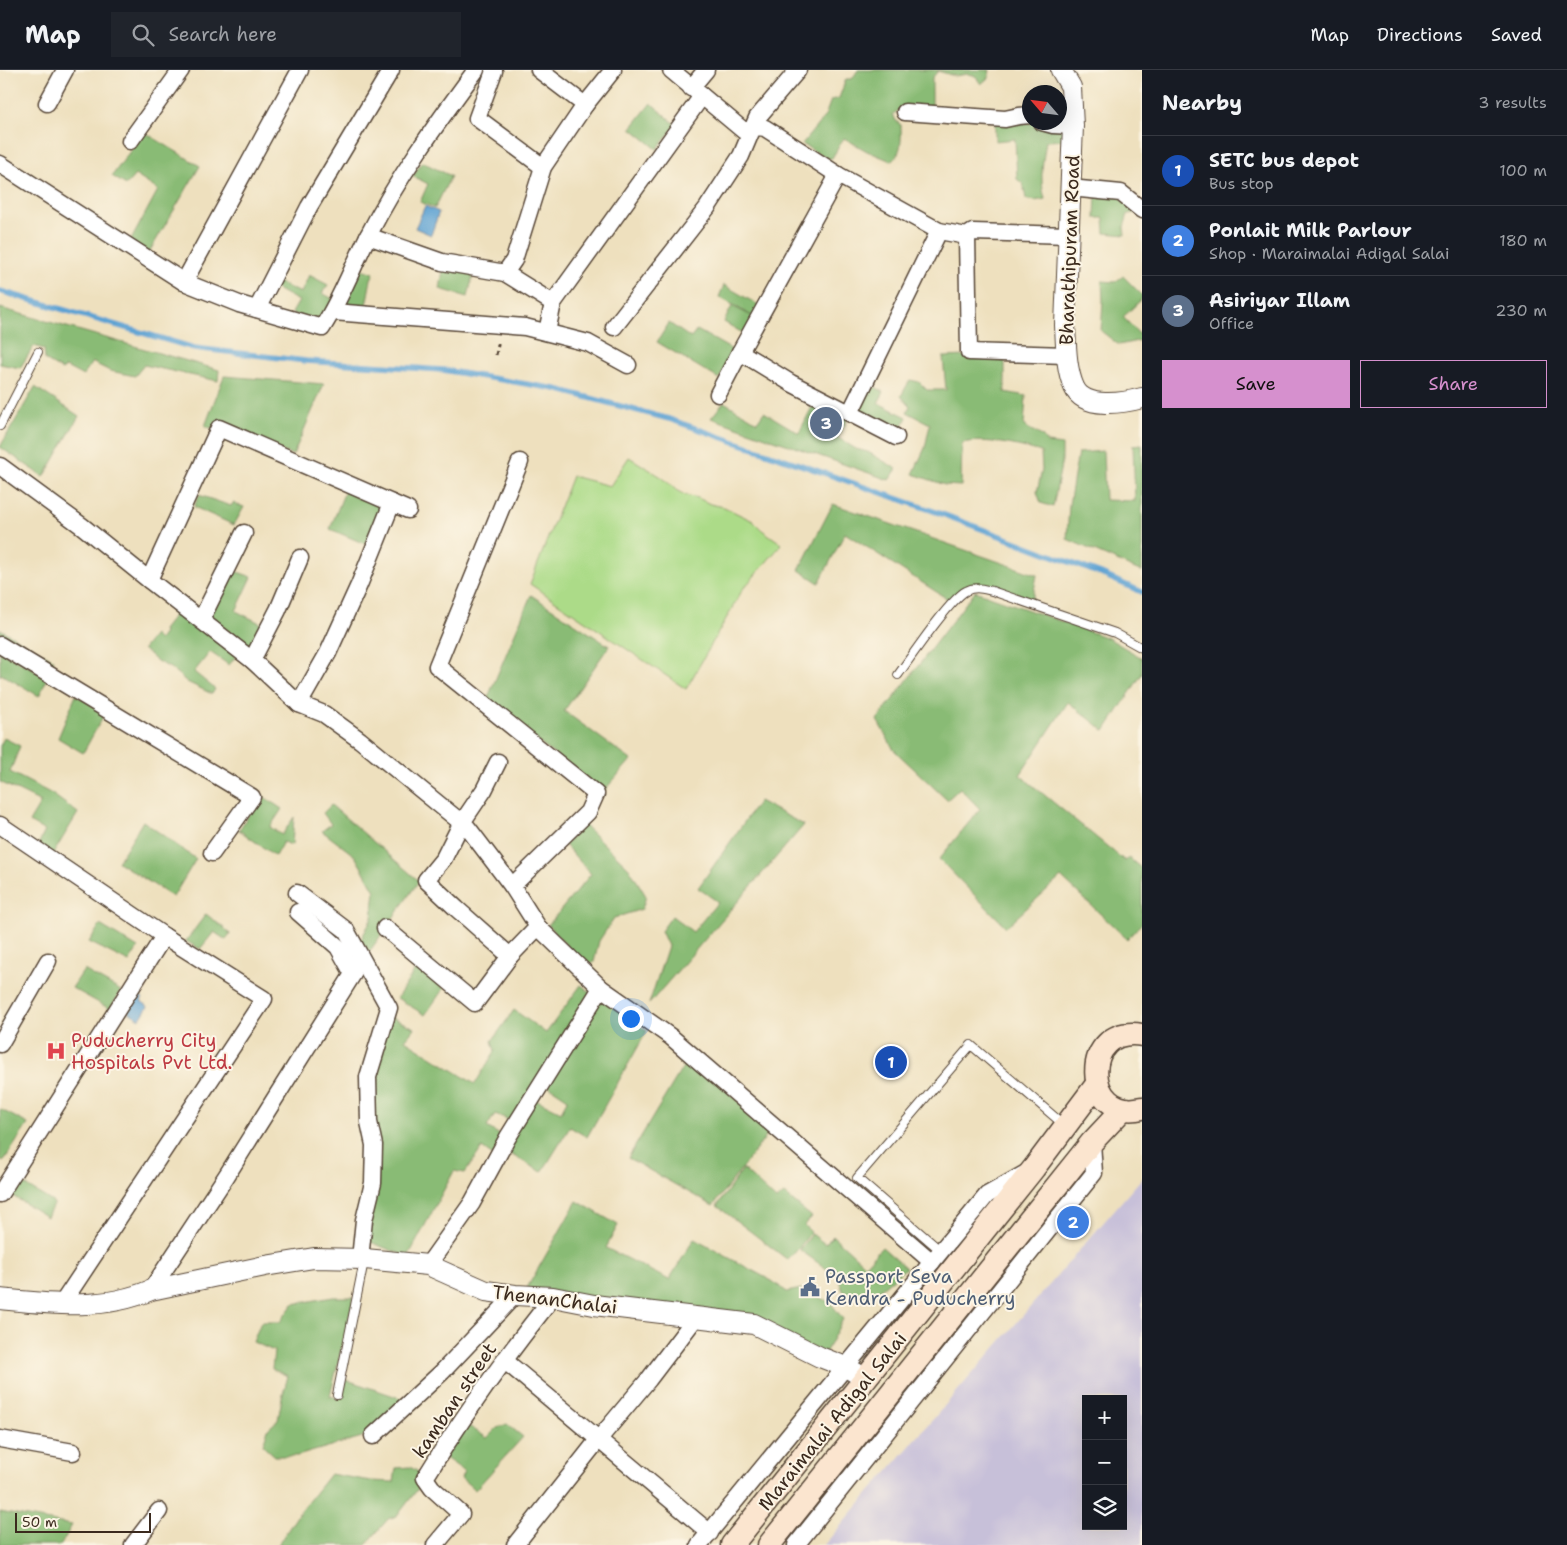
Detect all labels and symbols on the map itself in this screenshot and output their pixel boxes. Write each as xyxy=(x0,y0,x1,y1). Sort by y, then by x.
north arrow xyxy=(1022,85,1067,130)
street label: Bharathipuram Road xyxy=(1054,155,1085,345)
pin: 3 xyxy=(810,404,842,442)
your location xyxy=(618,1006,644,1032)
place label: Puducherry City Hospitals Pvt Ltd. xyxy=(71,1028,232,1075)
hospital icon: Puducherry City Hospitals Pvt Ltd. xyxy=(45,1040,67,1062)
pin: 1 xyxy=(875,1043,907,1081)
pin: 2 xyxy=(1057,1203,1089,1241)
place label: Passport Seva Kendra - Puducherry xyxy=(825,1264,1016,1311)
public building icon: Passport Seva Kendra - Puducherry xyxy=(799,1276,821,1298)
street label: ThenanChalai xyxy=(491,1279,619,1320)
street label: Maraimalai Adigal Salai xyxy=(752,1327,912,1516)
street label: kamban street xyxy=(407,1338,502,1463)
scale bar xyxy=(15,1510,151,1533)

